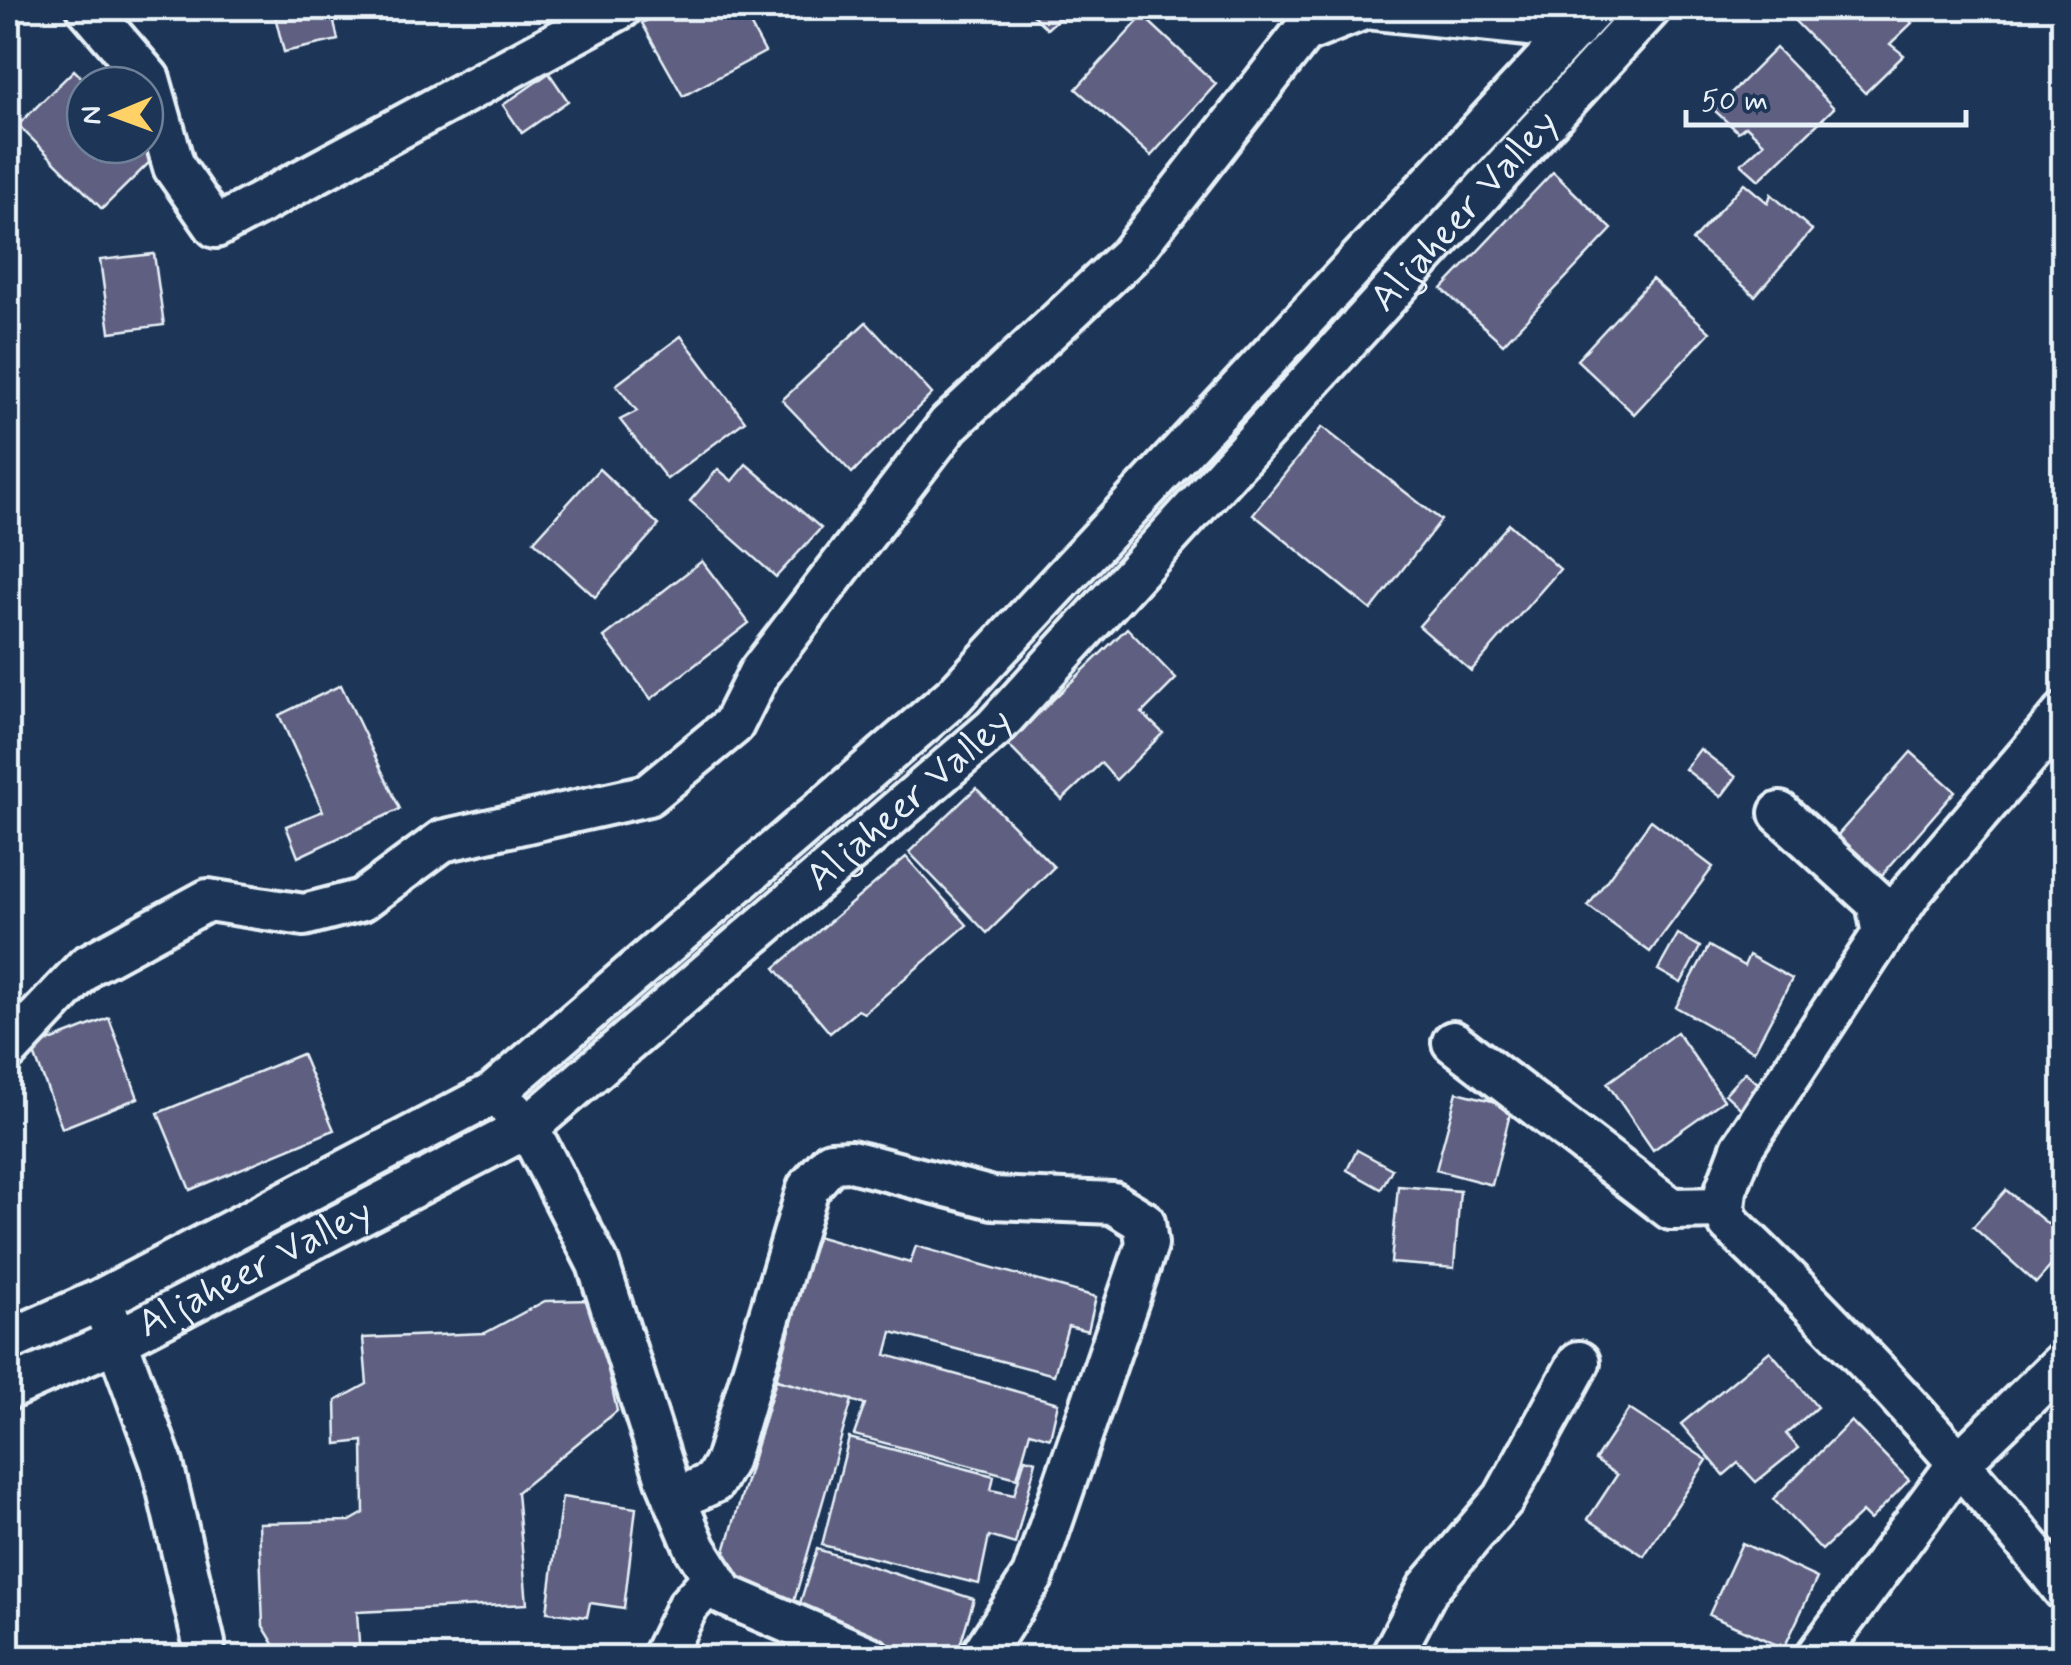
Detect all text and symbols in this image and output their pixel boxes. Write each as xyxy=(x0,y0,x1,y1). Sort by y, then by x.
north arrow xyxy=(65,65,165,165)
scale bar xyxy=(1686,65,1966,127)
text: 50 m xyxy=(1701,82,1768,121)
street label: Aljaheer Valley xyxy=(1359,99,1571,324)
text: N xyxy=(74,106,111,125)
street label: Aljaheer Valley xyxy=(795,697,1025,904)
street label: Aljaheer Valley xyxy=(129,1186,381,1351)

